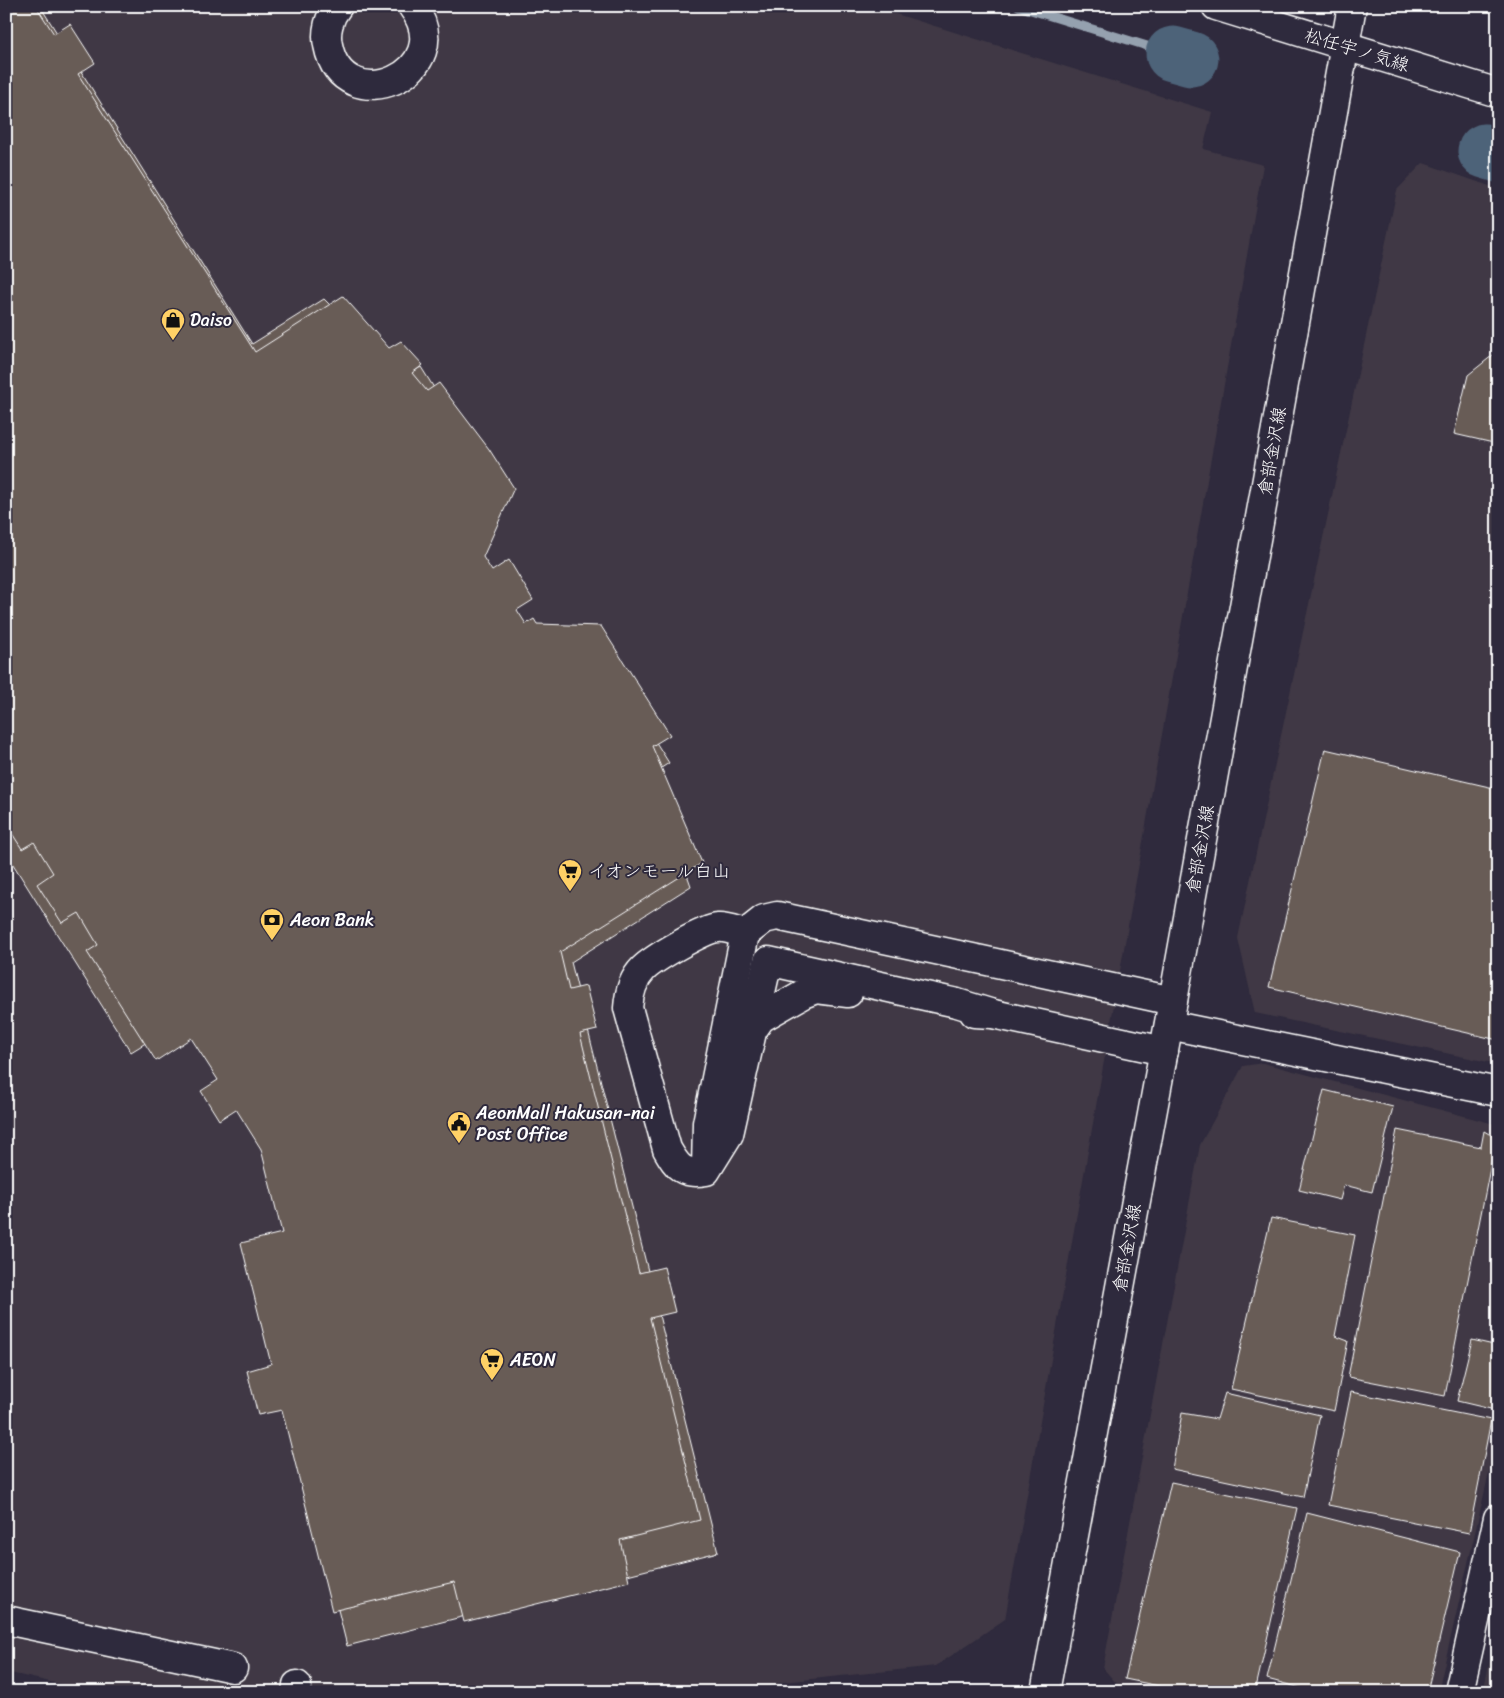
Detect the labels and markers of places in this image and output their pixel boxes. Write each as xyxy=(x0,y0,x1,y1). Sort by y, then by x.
place label: Daiso xyxy=(190,304,232,336)
shop icon: Daiso xyxy=(160,307,186,341)
place label: イオンモール白山 xyxy=(588,855,730,887)
supermarket icon: イオンモール白山 xyxy=(557,858,583,892)
place label: Aeon Bank xyxy=(289,904,374,936)
bank icon: Aeon Bank xyxy=(259,907,285,941)
place label: AeonMall Hakusan-nai Post Office xyxy=(475,1097,656,1150)
public building icon: AeonMall Hakusan-nai Post Office xyxy=(446,1110,472,1144)
place label: AEON xyxy=(509,1344,556,1376)
supermarket icon: AEON xyxy=(479,1347,505,1381)

